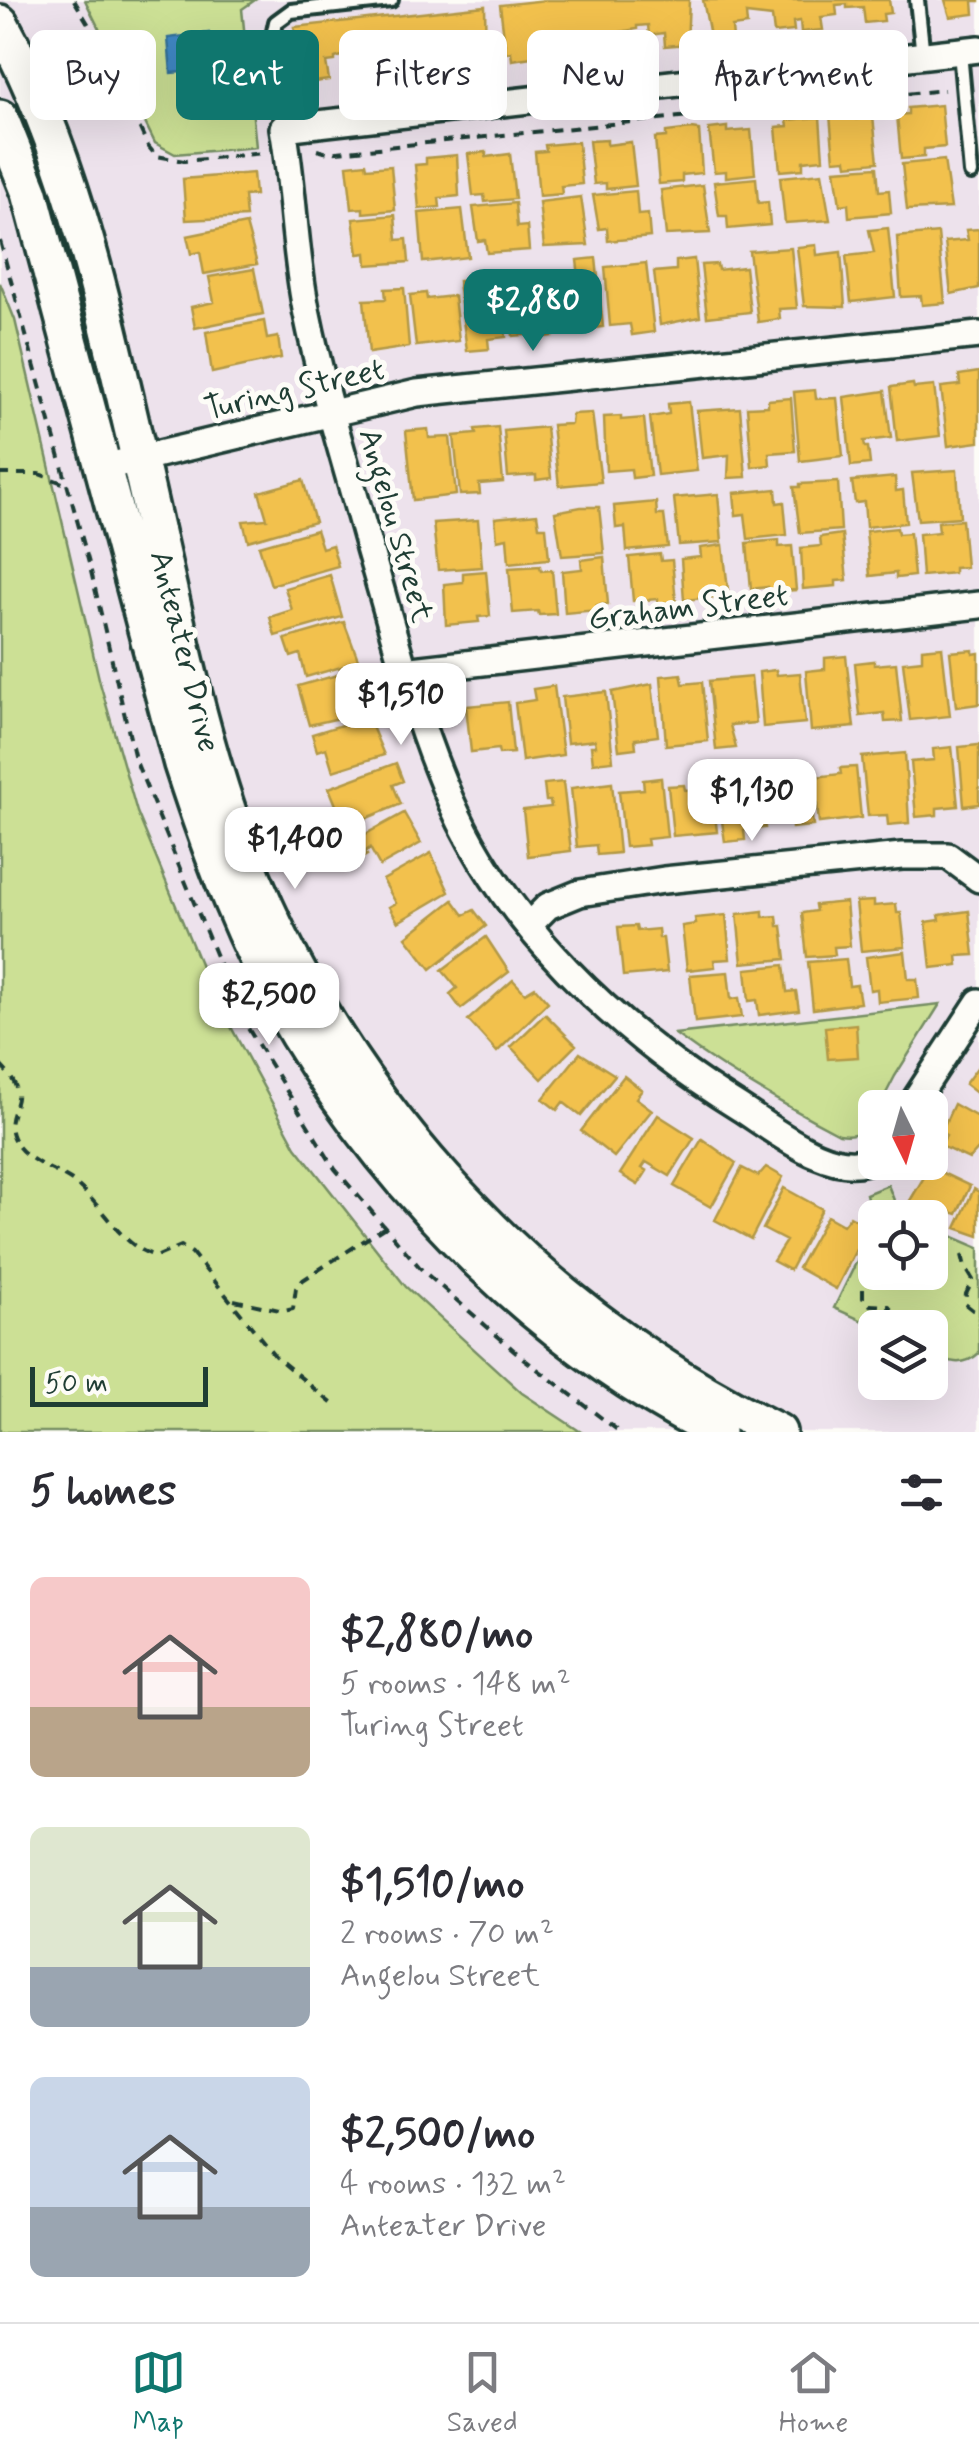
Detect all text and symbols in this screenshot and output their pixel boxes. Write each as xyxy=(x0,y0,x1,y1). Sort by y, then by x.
chip: Buy xyxy=(30,30,156,120)
chip: Rent xyxy=(176,30,319,120)
chip: Filters xyxy=(339,30,507,120)
chip: New xyxy=(527,30,659,120)
chip: Apartment xyxy=(679,30,908,120)
pin: $2,880 xyxy=(452,269,614,354)
text: $2,880 xyxy=(486,280,580,322)
street label: Turing Street xyxy=(200,349,389,431)
street label: Angelou Street xyxy=(344,424,443,628)
street label: Anteater Drive xyxy=(139,546,229,757)
street label: Graham Street xyxy=(586,575,791,641)
pin: $1,510 xyxy=(320,663,482,748)
text: $1,510 xyxy=(357,674,445,716)
pin: $1,130 xyxy=(671,759,833,844)
text: $1,130 xyxy=(710,770,794,812)
pin: $1,400 xyxy=(214,807,376,892)
text: $1,400 xyxy=(247,818,343,860)
pin: $2,500 xyxy=(188,963,350,1048)
text: $2,500 xyxy=(221,974,317,1016)
north arrow xyxy=(858,1090,948,1180)
map controls xyxy=(858,1090,948,1400)
button: locate xyxy=(858,1200,948,1290)
button: layers xyxy=(858,1310,948,1400)
scale bar xyxy=(30,1362,208,1406)
text: 50 m xyxy=(45,1366,108,1403)
text: 5 homes xyxy=(30,1465,176,1520)
icon: filters xyxy=(894,1465,949,1520)
text: $2,880/mo xyxy=(340,1608,533,1663)
icon: home xyxy=(110,1617,230,1737)
text: 5 rooms · 148 m² xyxy=(340,1663,571,1705)
text: Turing Street xyxy=(340,1705,524,1747)
text: $1,510/mo xyxy=(340,1858,524,1913)
icon: home xyxy=(110,1867,230,1987)
text: 2 rooms · 70 m² xyxy=(340,1913,554,1955)
text: Angelou Street xyxy=(340,1955,540,1997)
text: $2,500/mo xyxy=(340,2108,535,2163)
icon: home xyxy=(110,2117,230,2237)
text: 4 rooms · 132 m² xyxy=(340,2163,566,2205)
text: Anteater Drive xyxy=(340,2205,547,2247)
tab: Map xyxy=(131,2345,186,2442)
tab: Saved xyxy=(447,2345,518,2442)
tab: Home xyxy=(779,2345,848,2442)

